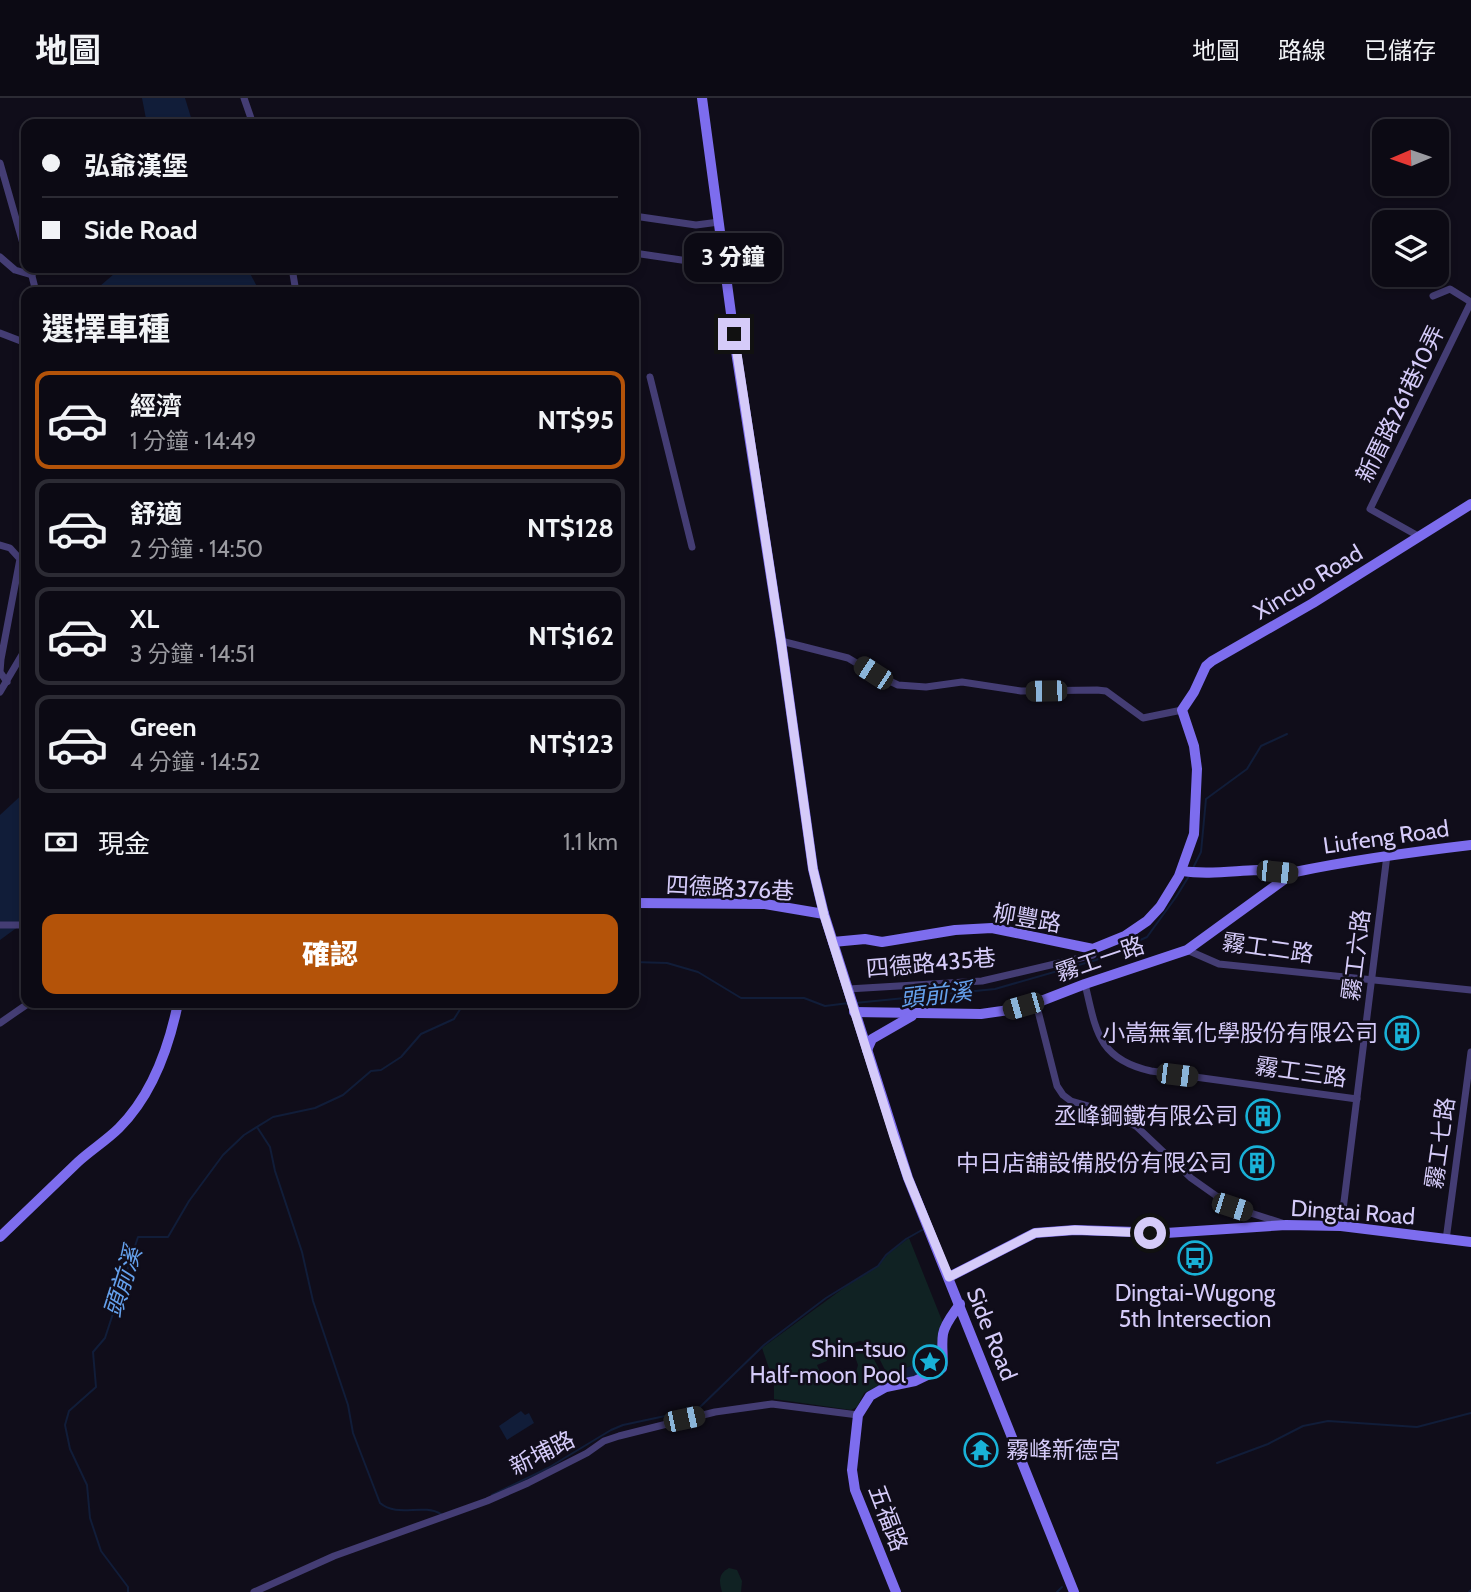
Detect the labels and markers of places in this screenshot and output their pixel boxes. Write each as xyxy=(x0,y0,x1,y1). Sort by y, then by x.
building icon: 小嵩無氧化學股份有限公司 xyxy=(1383,1014,1421,1052)
place label: 小嵩無氧化學股份有限公司 xyxy=(1102,1019,1378,1047)
building icon: 丞峰鋼鐵有限公司 xyxy=(1244,1097,1282,1135)
place label: 丞峰鋼鐵有限公司 xyxy=(1054,1102,1238,1130)
building icon: 中日店舖設備股份有限公司 xyxy=(1238,1144,1276,1182)
place label: 中日店舖設備股份有限公司 xyxy=(956,1149,1232,1177)
bus stop icon: Dingtai-Wugong 5th Intersection xyxy=(1176,1239,1214,1277)
place label: Dingtai-Wugong 5th Intersection xyxy=(1115,1279,1276,1333)
place label: Shin-tsuo Half-moon Pool xyxy=(750,1335,907,1389)
place icon: Shin-tsuo Half-moon Pool xyxy=(911,1343,949,1381)
temple icon: 霧峰新德宮 xyxy=(962,1431,1000,1469)
place label: 霧峰新德宮 xyxy=(1006,1436,1121,1464)

